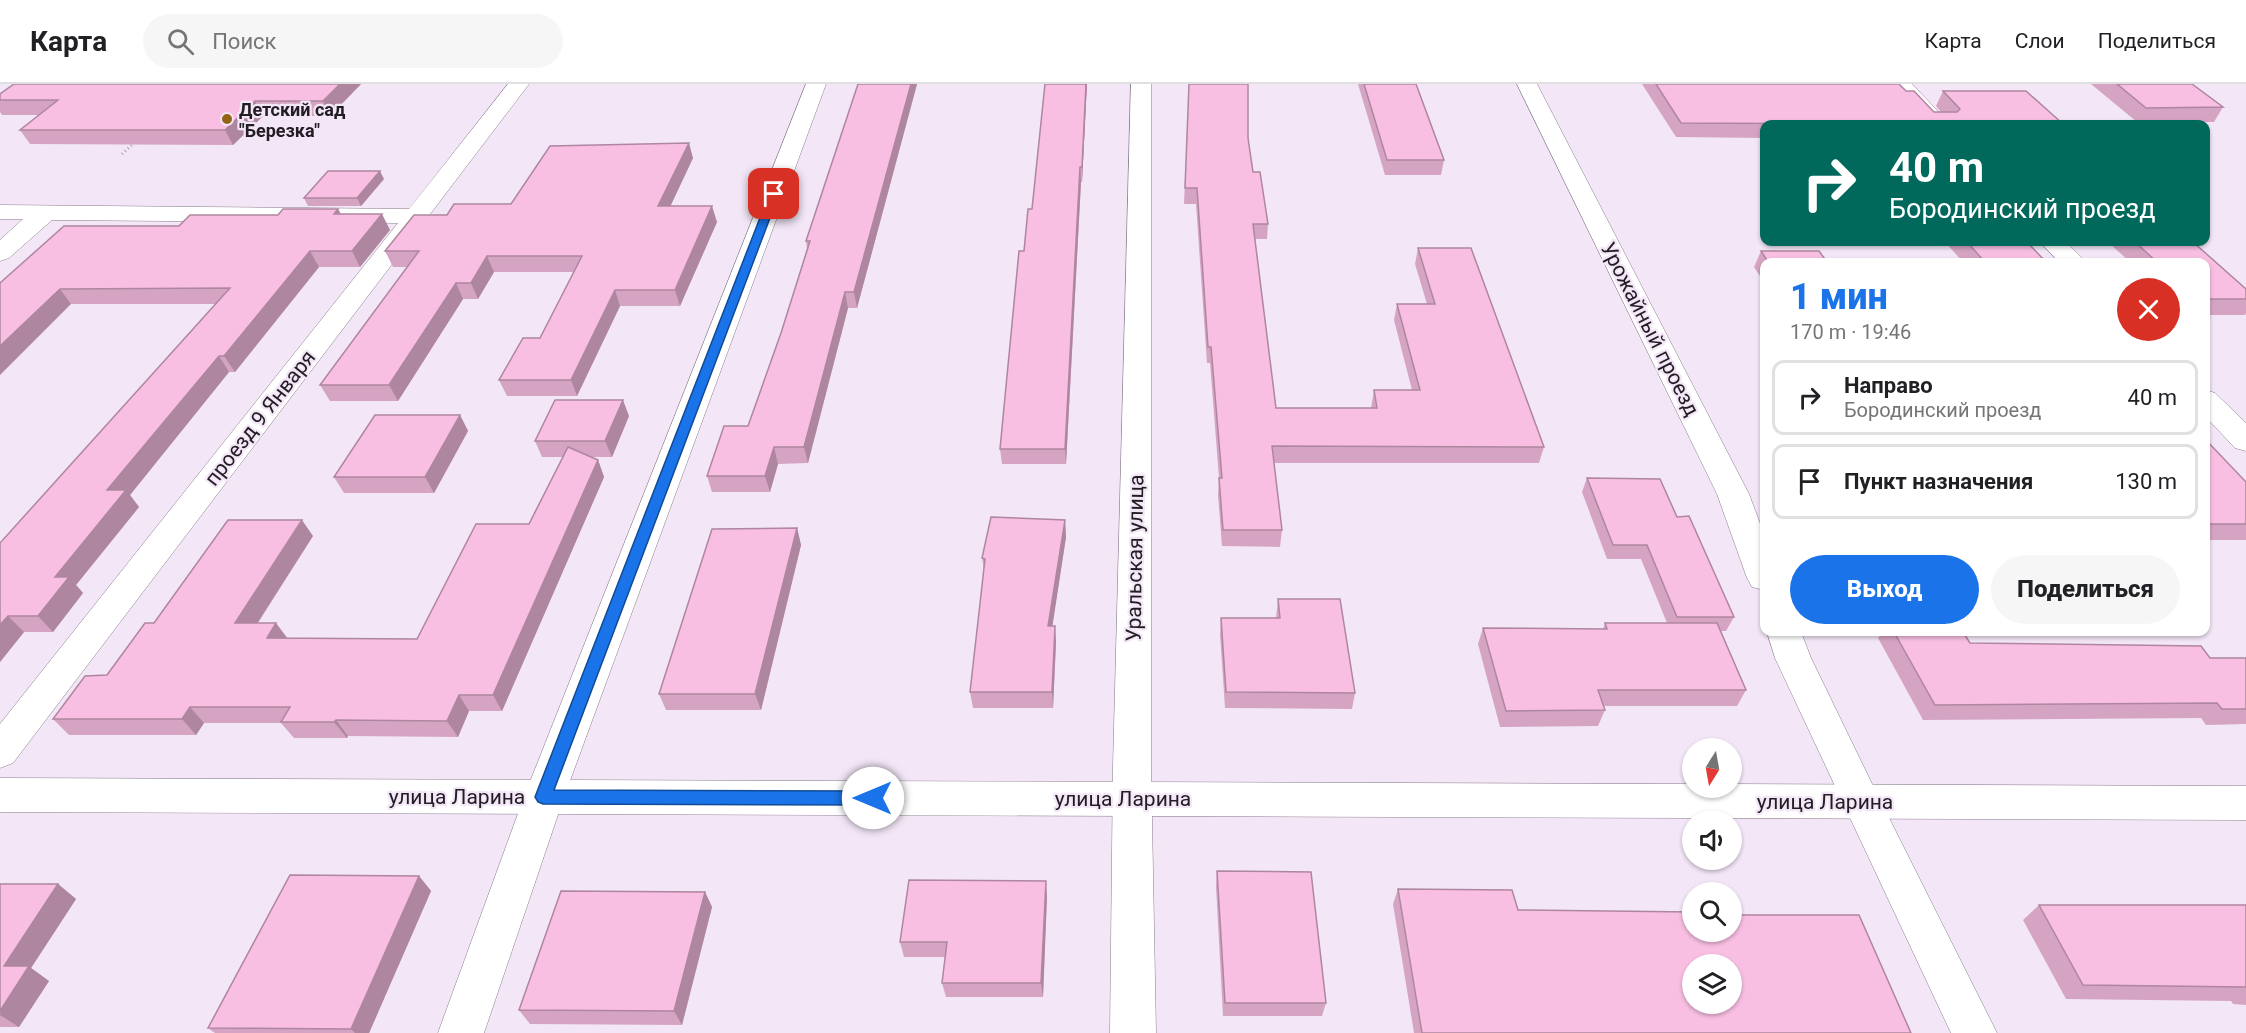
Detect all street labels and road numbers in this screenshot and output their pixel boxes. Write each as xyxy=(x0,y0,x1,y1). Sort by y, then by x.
street label: Урожайный проезд xyxy=(1596,238,1704,420)
street label: проезд 9 Января xyxy=(200,346,320,490)
street label: Уральская улица xyxy=(1122,474,1148,642)
street label: улица Ларина xyxy=(389,785,525,809)
street label: улица Ларина xyxy=(1055,787,1191,811)
street label: улица Ларина xyxy=(1757,790,1893,814)

